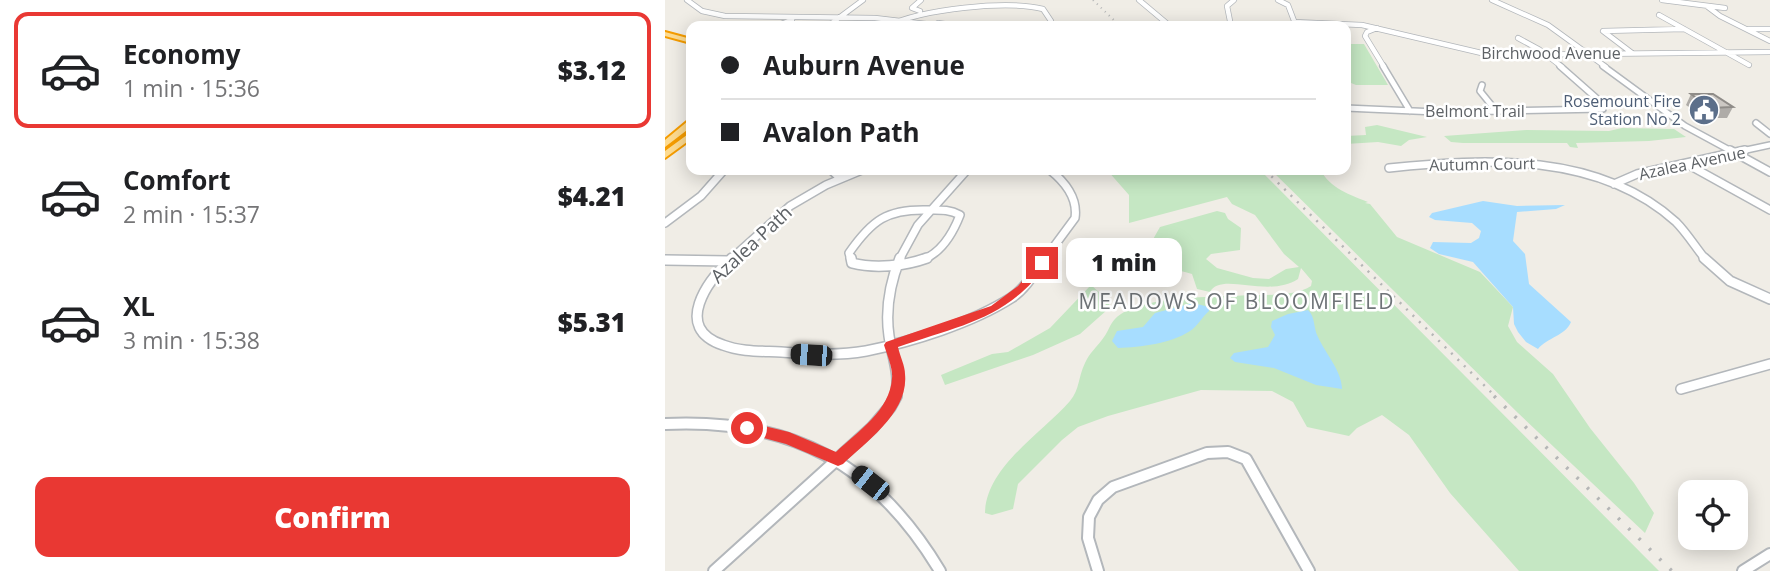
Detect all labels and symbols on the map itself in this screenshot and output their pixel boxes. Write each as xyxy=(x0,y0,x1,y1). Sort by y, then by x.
street label: Birchwood Avenue xyxy=(1481,42,1621,64)
place label: Rosemount Fire Station No 2 xyxy=(1563,90,1681,130)
public building icon: Rosemount Fire Station No 2 xyxy=(1687,93,1721,127)
street label: Belmont Trail xyxy=(1425,100,1525,122)
street label: Azalea Avenue xyxy=(1637,141,1747,185)
street label: Autumn Court xyxy=(1429,152,1535,176)
street label: Azalea Path xyxy=(705,199,797,289)
callout: 1 min xyxy=(1067,238,1182,288)
route end xyxy=(1026,247,1058,279)
district label: MEADOWS OF BLOOMFIELD xyxy=(1078,287,1396,315)
car xyxy=(790,343,833,367)
route start xyxy=(731,412,763,444)
car xyxy=(847,462,894,504)

